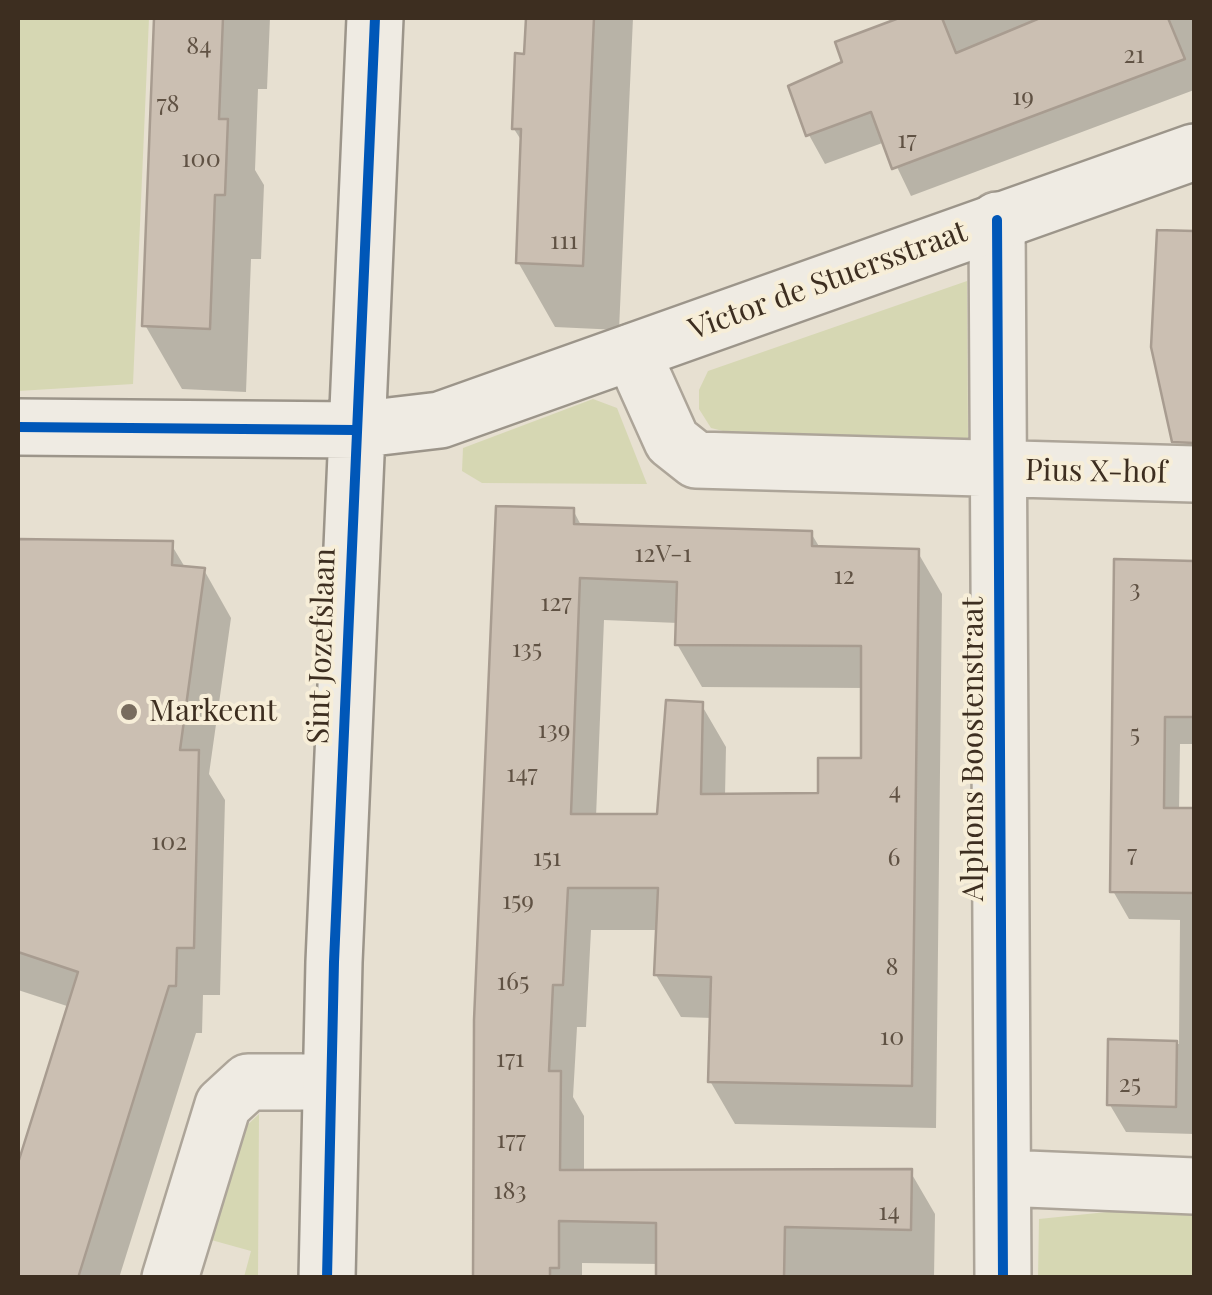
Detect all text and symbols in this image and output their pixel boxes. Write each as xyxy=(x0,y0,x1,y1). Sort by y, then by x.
house number: 84 xyxy=(186,31,212,61)
house number: 21 xyxy=(1123,40,1145,70)
house number: 19 xyxy=(1012,82,1034,112)
house number: 78 xyxy=(156,89,180,119)
house number: 17 xyxy=(897,125,917,155)
house number: 100 xyxy=(181,144,221,174)
street label: Victor de Stuersstraat xyxy=(684,214,972,348)
house number: 111 xyxy=(550,226,578,256)
street label: Pius X-hof xyxy=(1025,453,1167,491)
house number: 12V-1 xyxy=(634,539,692,569)
street label: Sint Jozefslaan xyxy=(301,547,343,745)
house number: 12 xyxy=(833,561,855,591)
house number: 3 xyxy=(1129,574,1141,604)
house number: 127 xyxy=(540,588,572,618)
street label: Alphons Boostenstraat xyxy=(956,597,992,901)
house number: 135 xyxy=(512,634,542,664)
place label: Markeent xyxy=(149,694,277,730)
marker: Markeent xyxy=(118,701,140,723)
house number: 139 xyxy=(538,715,570,745)
house number: 5 xyxy=(1130,719,1140,749)
house number: 147 xyxy=(506,759,538,789)
house number: 4 xyxy=(889,776,901,806)
house number: 102 xyxy=(151,827,187,857)
house number: 7 xyxy=(1127,839,1137,869)
house number: 151 xyxy=(533,843,561,873)
house number: 6 xyxy=(888,843,900,873)
house number: 159 xyxy=(502,886,534,916)
house number: 8 xyxy=(886,952,898,982)
house number: 165 xyxy=(497,967,529,997)
house number: 10 xyxy=(880,1022,904,1052)
house number: 171 xyxy=(496,1044,524,1074)
house number: 25 xyxy=(1119,1069,1141,1099)
house number: 177 xyxy=(496,1125,526,1155)
house number: 183 xyxy=(493,1176,527,1206)
house number: 14 xyxy=(878,1197,900,1227)

